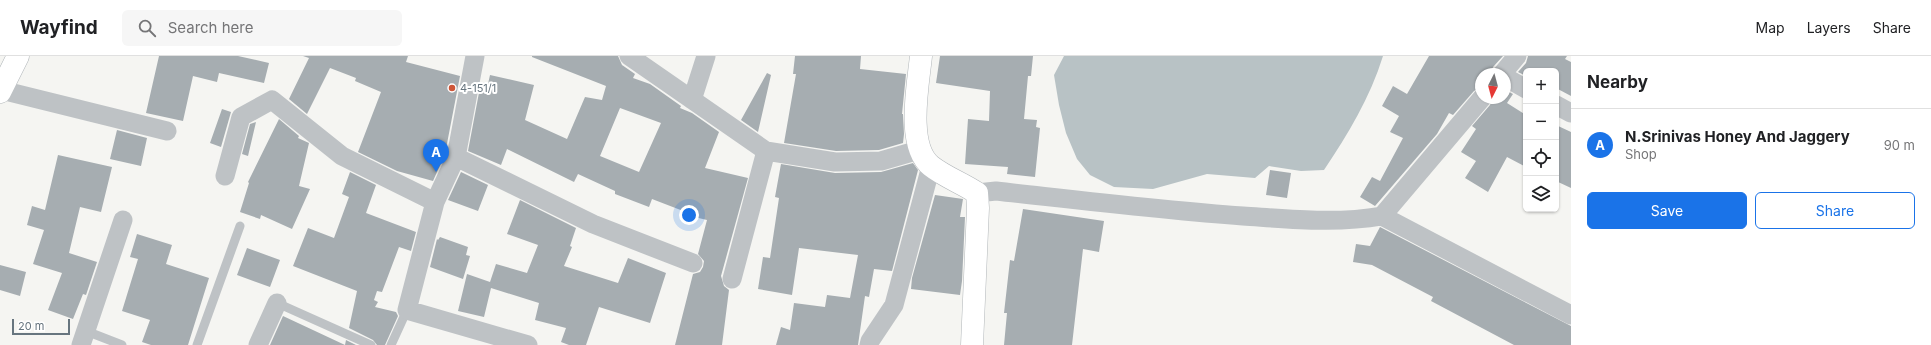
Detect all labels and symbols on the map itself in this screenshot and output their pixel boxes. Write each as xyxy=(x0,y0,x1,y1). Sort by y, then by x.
north arrow xyxy=(1475,68,1511,104)
place label: 4-151/1 xyxy=(460,81,496,95)
marker: 4-151/1 xyxy=(447,83,457,93)
pin: A xyxy=(423,139,449,172)
your location xyxy=(679,205,699,225)
scale bar xyxy=(12,317,70,336)

